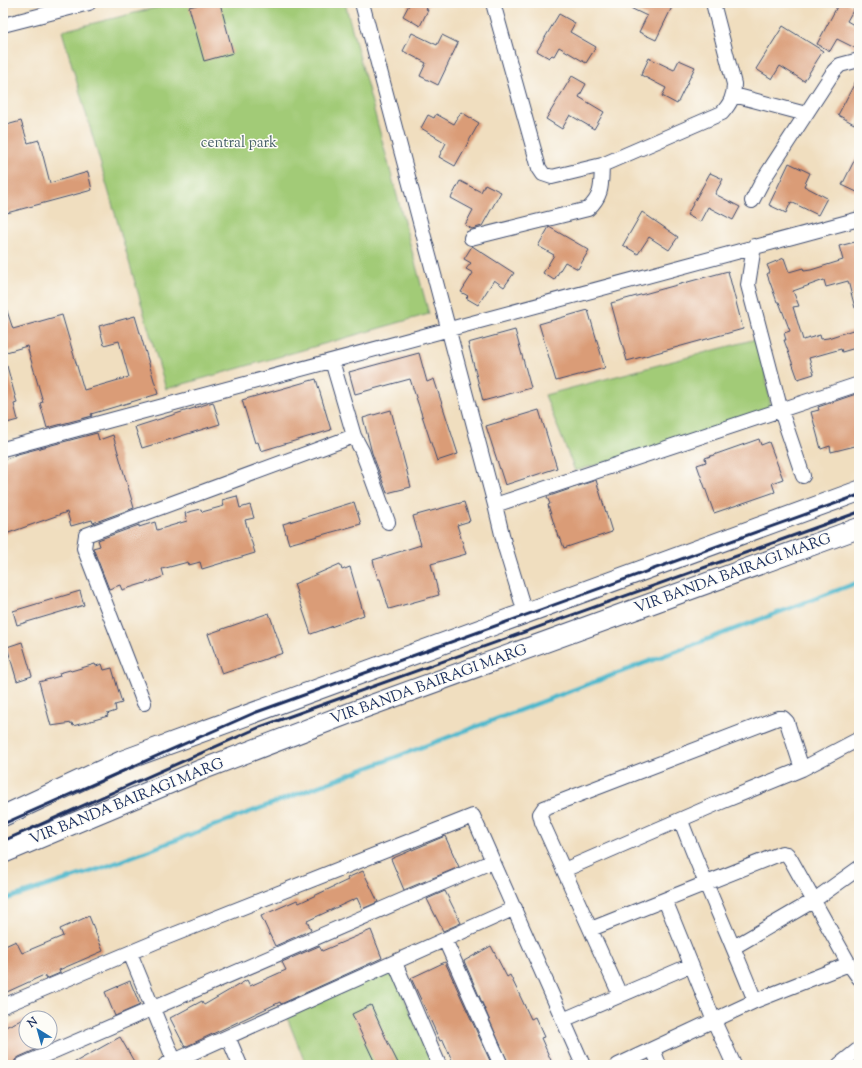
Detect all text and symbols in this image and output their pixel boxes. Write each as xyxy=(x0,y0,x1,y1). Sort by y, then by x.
park label: central park xyxy=(201,133,277,154)
street label: VIR BANDA BAIRAGI MARG xyxy=(632,529,834,619)
street label: VIR BANDA BAIRAGI MARG xyxy=(328,640,530,730)
street label: VIR BANDA BAIRAGI MARG xyxy=(27,753,227,851)
north arrow xyxy=(18,1010,58,1050)
text: N xyxy=(23,1014,41,1032)

